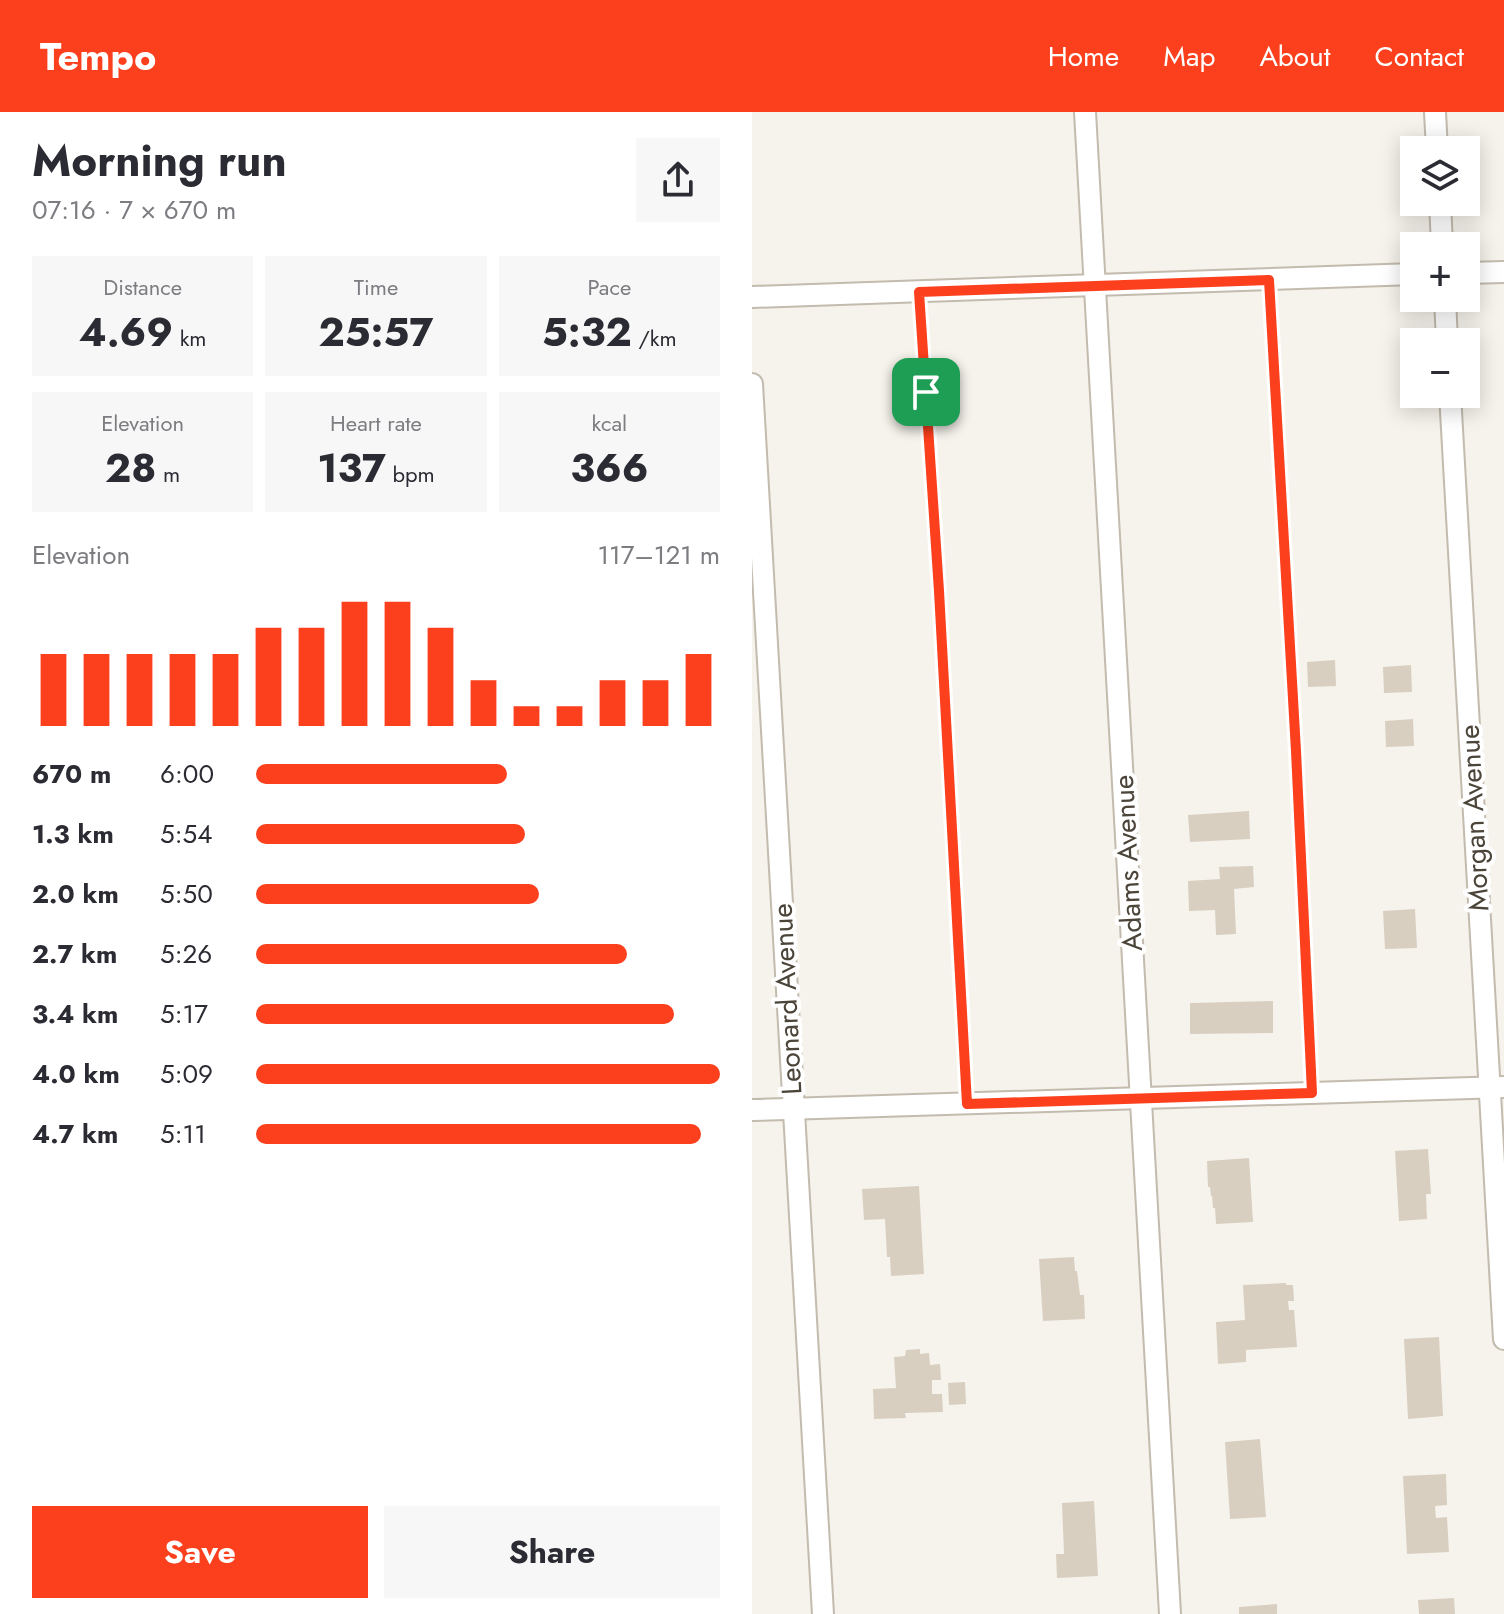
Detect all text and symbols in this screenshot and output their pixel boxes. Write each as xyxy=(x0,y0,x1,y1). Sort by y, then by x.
text: Tempo xyxy=(40,29,156,84)
text: Home xyxy=(1048,36,1119,77)
text: Map xyxy=(1163,36,1215,77)
text: About xyxy=(1259,36,1331,77)
text: Contact xyxy=(1375,36,1464,77)
text: Morning run xyxy=(32,129,287,193)
map controls xyxy=(1400,136,1480,408)
button: layers xyxy=(1400,136,1480,216)
button: share xyxy=(636,138,720,222)
text: 07:16 · 7 × 670 m xyxy=(32,191,236,229)
button: + xyxy=(1400,232,1480,312)
text: Distance xyxy=(103,271,182,303)
text: Time xyxy=(354,271,398,303)
text: Pace xyxy=(587,271,631,303)
text: 4.69 xyxy=(79,303,173,361)
text: 25:57 xyxy=(319,303,433,361)
text: 5:32 xyxy=(542,303,632,361)
text: km xyxy=(173,322,207,354)
text: /km xyxy=(632,322,677,354)
button: − xyxy=(1400,328,1480,408)
pin xyxy=(892,358,960,426)
icon: arrive xyxy=(904,370,948,414)
text: Elevation xyxy=(101,407,184,439)
text: Heart rate xyxy=(330,407,422,439)
text: kcal xyxy=(592,407,627,439)
text: 28 xyxy=(105,439,156,497)
text: 137 xyxy=(317,439,386,497)
text: 366 xyxy=(570,439,649,497)
text: m xyxy=(156,458,180,490)
text: bpm xyxy=(386,458,435,490)
text: Elevation xyxy=(32,536,130,574)
text: 117–121 m xyxy=(597,536,720,574)
street label: Morgan Avenue xyxy=(1449,724,1499,912)
text: 670 m xyxy=(32,755,111,793)
text: 6:00 xyxy=(160,755,214,793)
street label: Adams Avenue xyxy=(1103,774,1153,952)
text: 1.3 km xyxy=(32,815,114,853)
text: 5:54 xyxy=(160,815,212,853)
text: 2.0 km xyxy=(32,875,119,913)
text: 5:50 xyxy=(160,875,213,913)
street label: Leonard Avenue xyxy=(762,902,812,1096)
text: 2.7 km xyxy=(32,935,117,973)
text: 5:26 xyxy=(160,935,212,973)
text: 3.4 km xyxy=(32,995,118,1033)
text: 5:17 xyxy=(160,995,208,1033)
text: 4.0 km xyxy=(32,1055,120,1093)
text: 5:09 xyxy=(160,1055,213,1093)
text: 4.7 km xyxy=(32,1115,118,1153)
text: 5:11 xyxy=(160,1115,206,1153)
button: Save xyxy=(32,1506,368,1598)
button: Share xyxy=(384,1506,720,1598)

